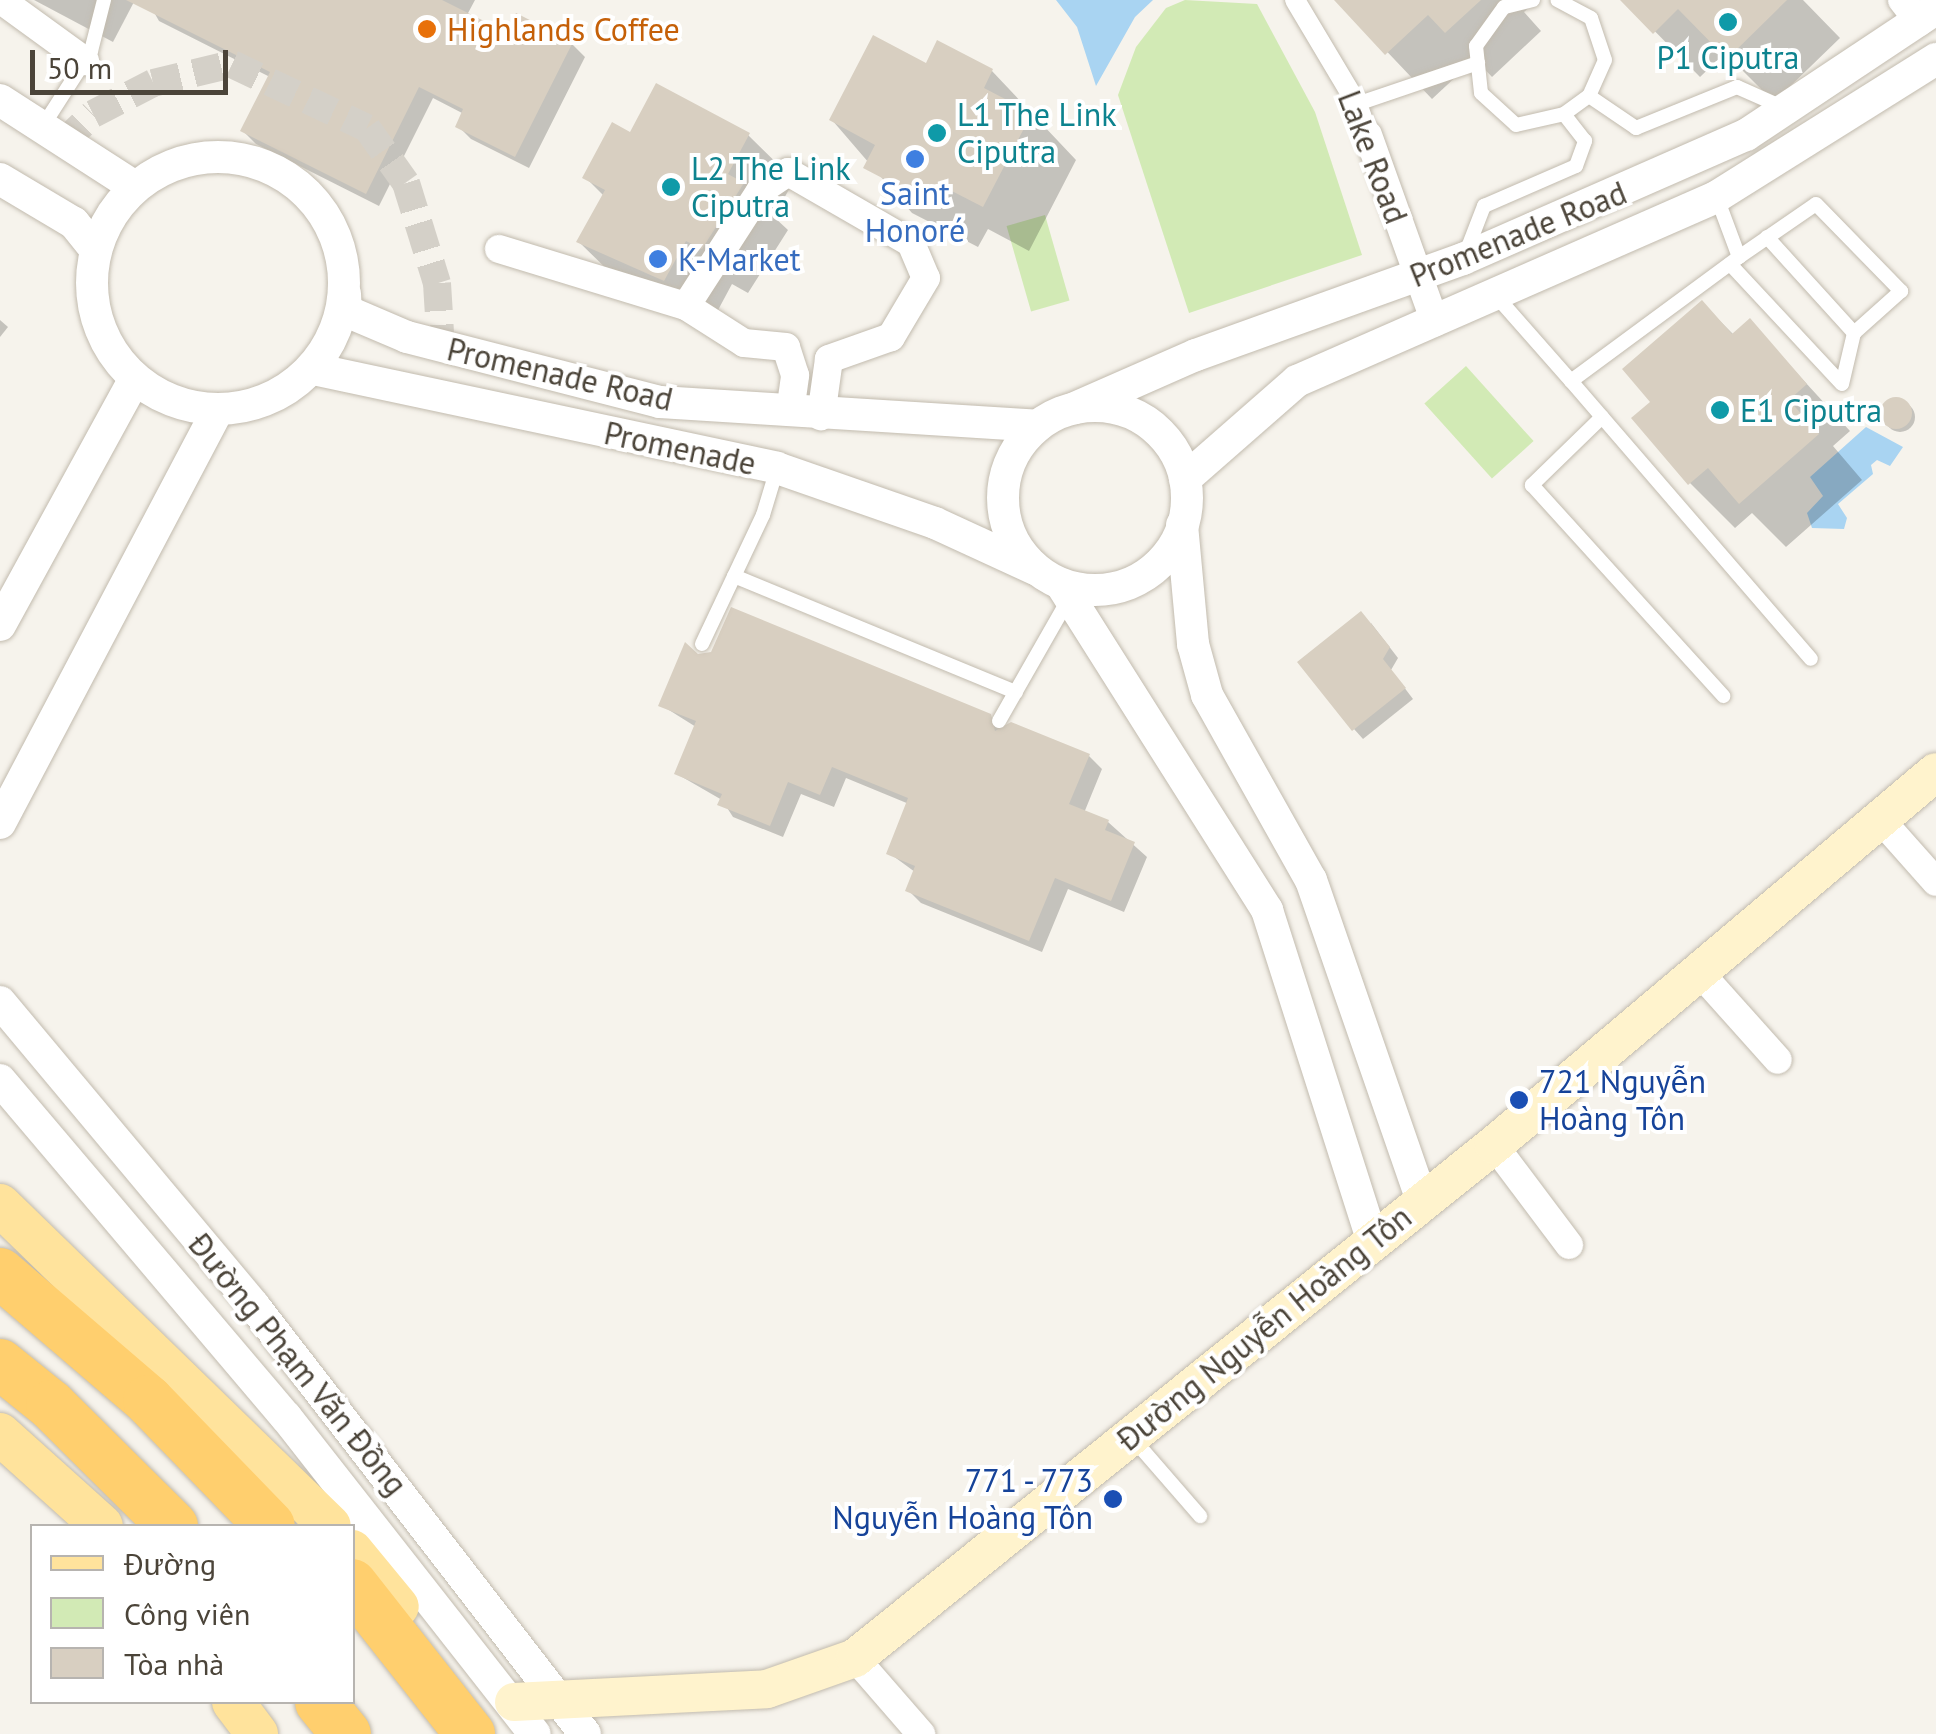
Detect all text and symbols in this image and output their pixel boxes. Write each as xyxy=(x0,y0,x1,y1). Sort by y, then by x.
place label: Highlands Coffee xyxy=(447,10,680,48)
marker: P1 Ciputra xyxy=(1717,11,1739,33)
marker: Highlands Coffee xyxy=(416,18,438,40)
scale bar xyxy=(35,30,232,92)
place label: P1 Ciputra xyxy=(1657,38,1799,76)
text: 50 m xyxy=(47,48,112,87)
street label: Lake Road xyxy=(1330,85,1416,229)
place label: L1 The Link Ciputra xyxy=(957,96,1118,171)
marker: L1 The Link Ciputra xyxy=(926,122,948,144)
marker: Saint Honoré xyxy=(904,148,926,170)
place label: L2 The Link Ciputra xyxy=(691,150,852,225)
street label: Promenade Road xyxy=(1404,173,1632,295)
place label: Saint Honoré xyxy=(865,175,965,250)
marker: L2 The Link Ciputra xyxy=(660,176,682,198)
place label: K-Market xyxy=(678,240,801,278)
marker: K-Market xyxy=(647,248,669,270)
street label: Promenade Road xyxy=(444,329,676,419)
place label: E1 Ciputra xyxy=(1740,391,1882,429)
marker: E1 Ciputra xyxy=(1709,399,1731,421)
street label: Promenade xyxy=(601,413,759,483)
place label: 721 Nguyễn Hoàng Tôn xyxy=(1539,1063,1706,1138)
marker: 721 Nguyễn Hoàng Tôn xyxy=(1508,1089,1530,1111)
street label: Đường Nguyễn Hoàng Tôn xyxy=(1109,1197,1419,1459)
street label: Đường Phạm Văn Đồng xyxy=(180,1225,416,1503)
place label: 771 - 773 Nguyễn Hoàng Tôn xyxy=(831,1462,1093,1537)
marker: 771 - 773 Nguyễn Hoàng Tôn xyxy=(1102,1488,1124,1510)
legend xyxy=(30,1524,355,1704)
text: Đường xyxy=(124,1544,216,1583)
text: Công viên xyxy=(124,1594,250,1633)
text: Tòa nhà xyxy=(124,1644,224,1683)

